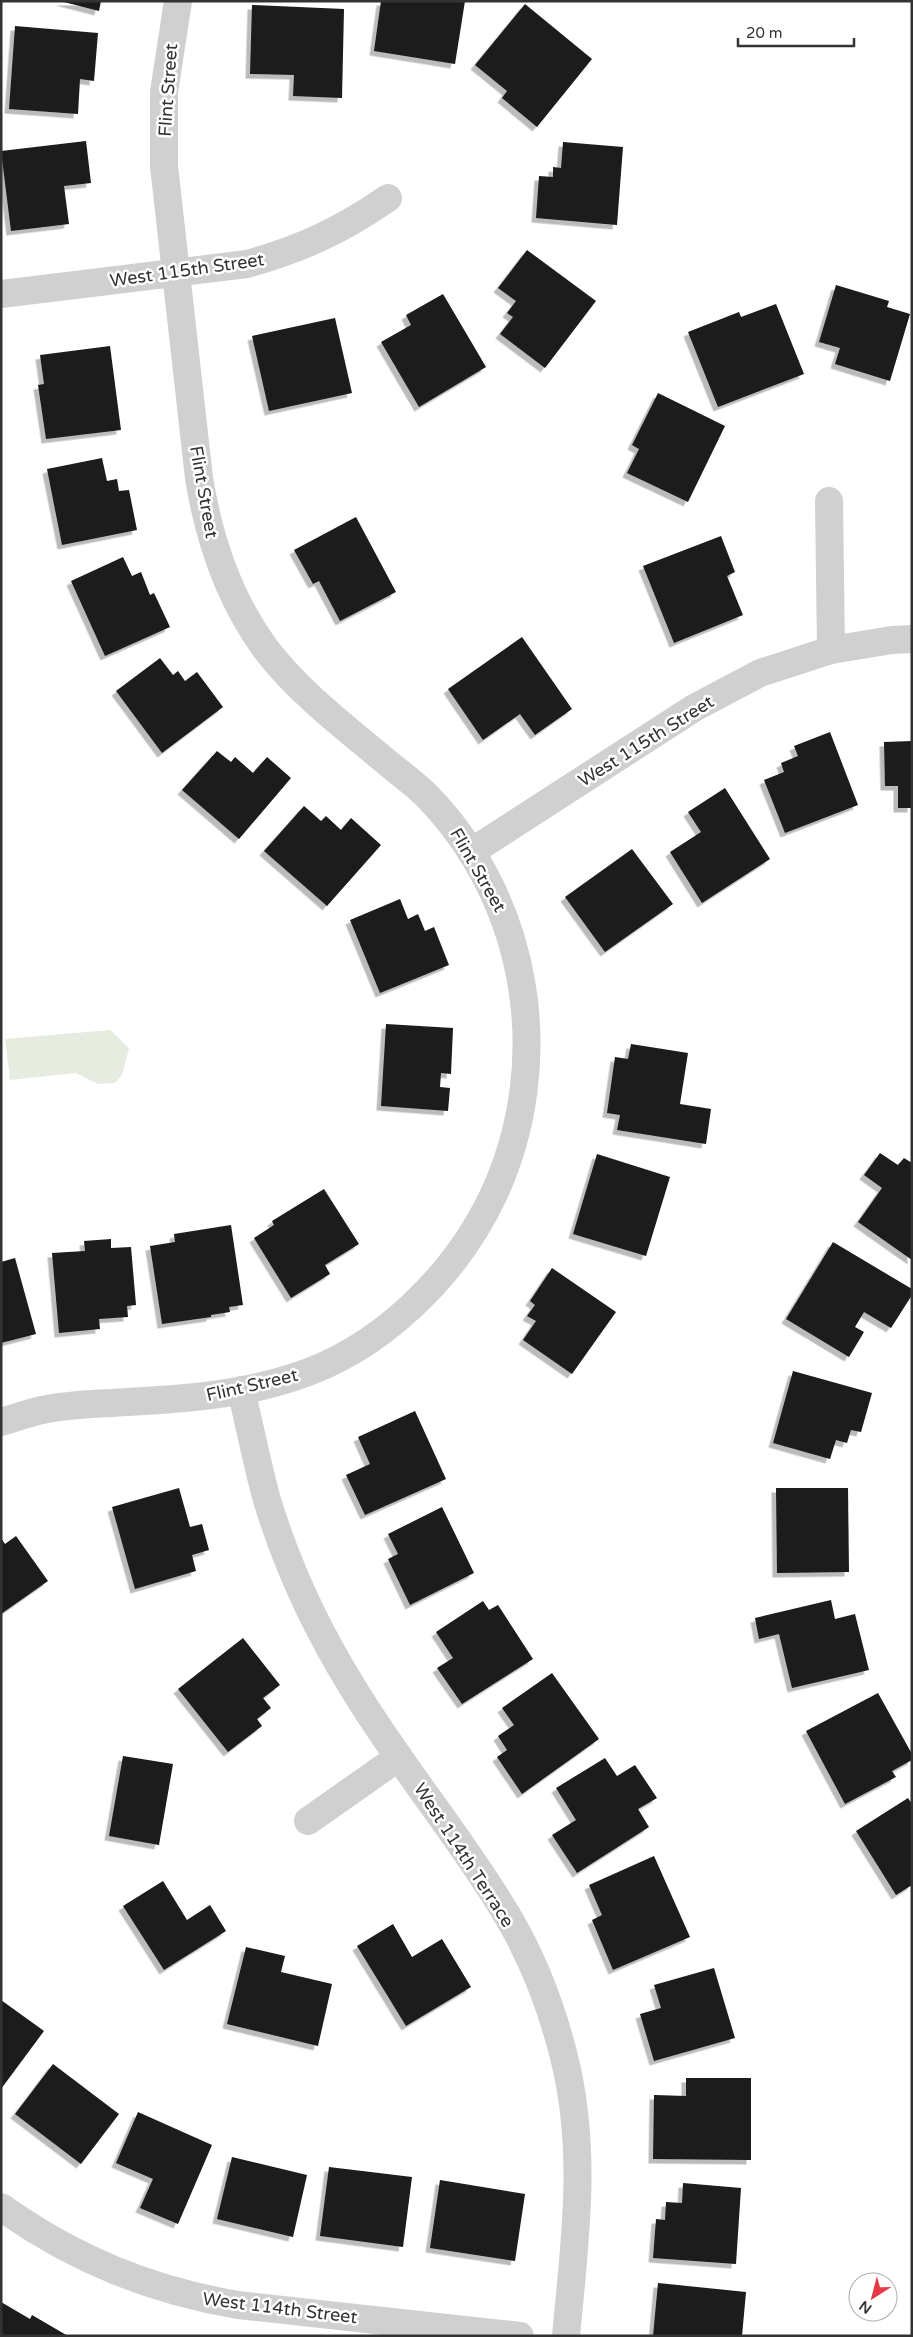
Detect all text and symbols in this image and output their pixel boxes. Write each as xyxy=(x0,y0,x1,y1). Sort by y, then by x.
scale bar xyxy=(738,15,854,47)
text: 20 m xyxy=(746,24,783,42)
street label: Flint Street xyxy=(154,42,182,137)
street label: West 115th Street xyxy=(108,248,266,292)
street label: Flint Street xyxy=(185,444,223,540)
street label: West 115th Street xyxy=(574,690,718,792)
street label: Flint Street xyxy=(445,824,511,916)
street label: Flint Street xyxy=(204,1364,300,1406)
street label: West 114th Terrace xyxy=(409,1779,519,1931)
north arrow xyxy=(848,2272,898,2322)
street label: West 114th Street xyxy=(201,2288,359,2328)
text: N xyxy=(856,2297,875,2317)

